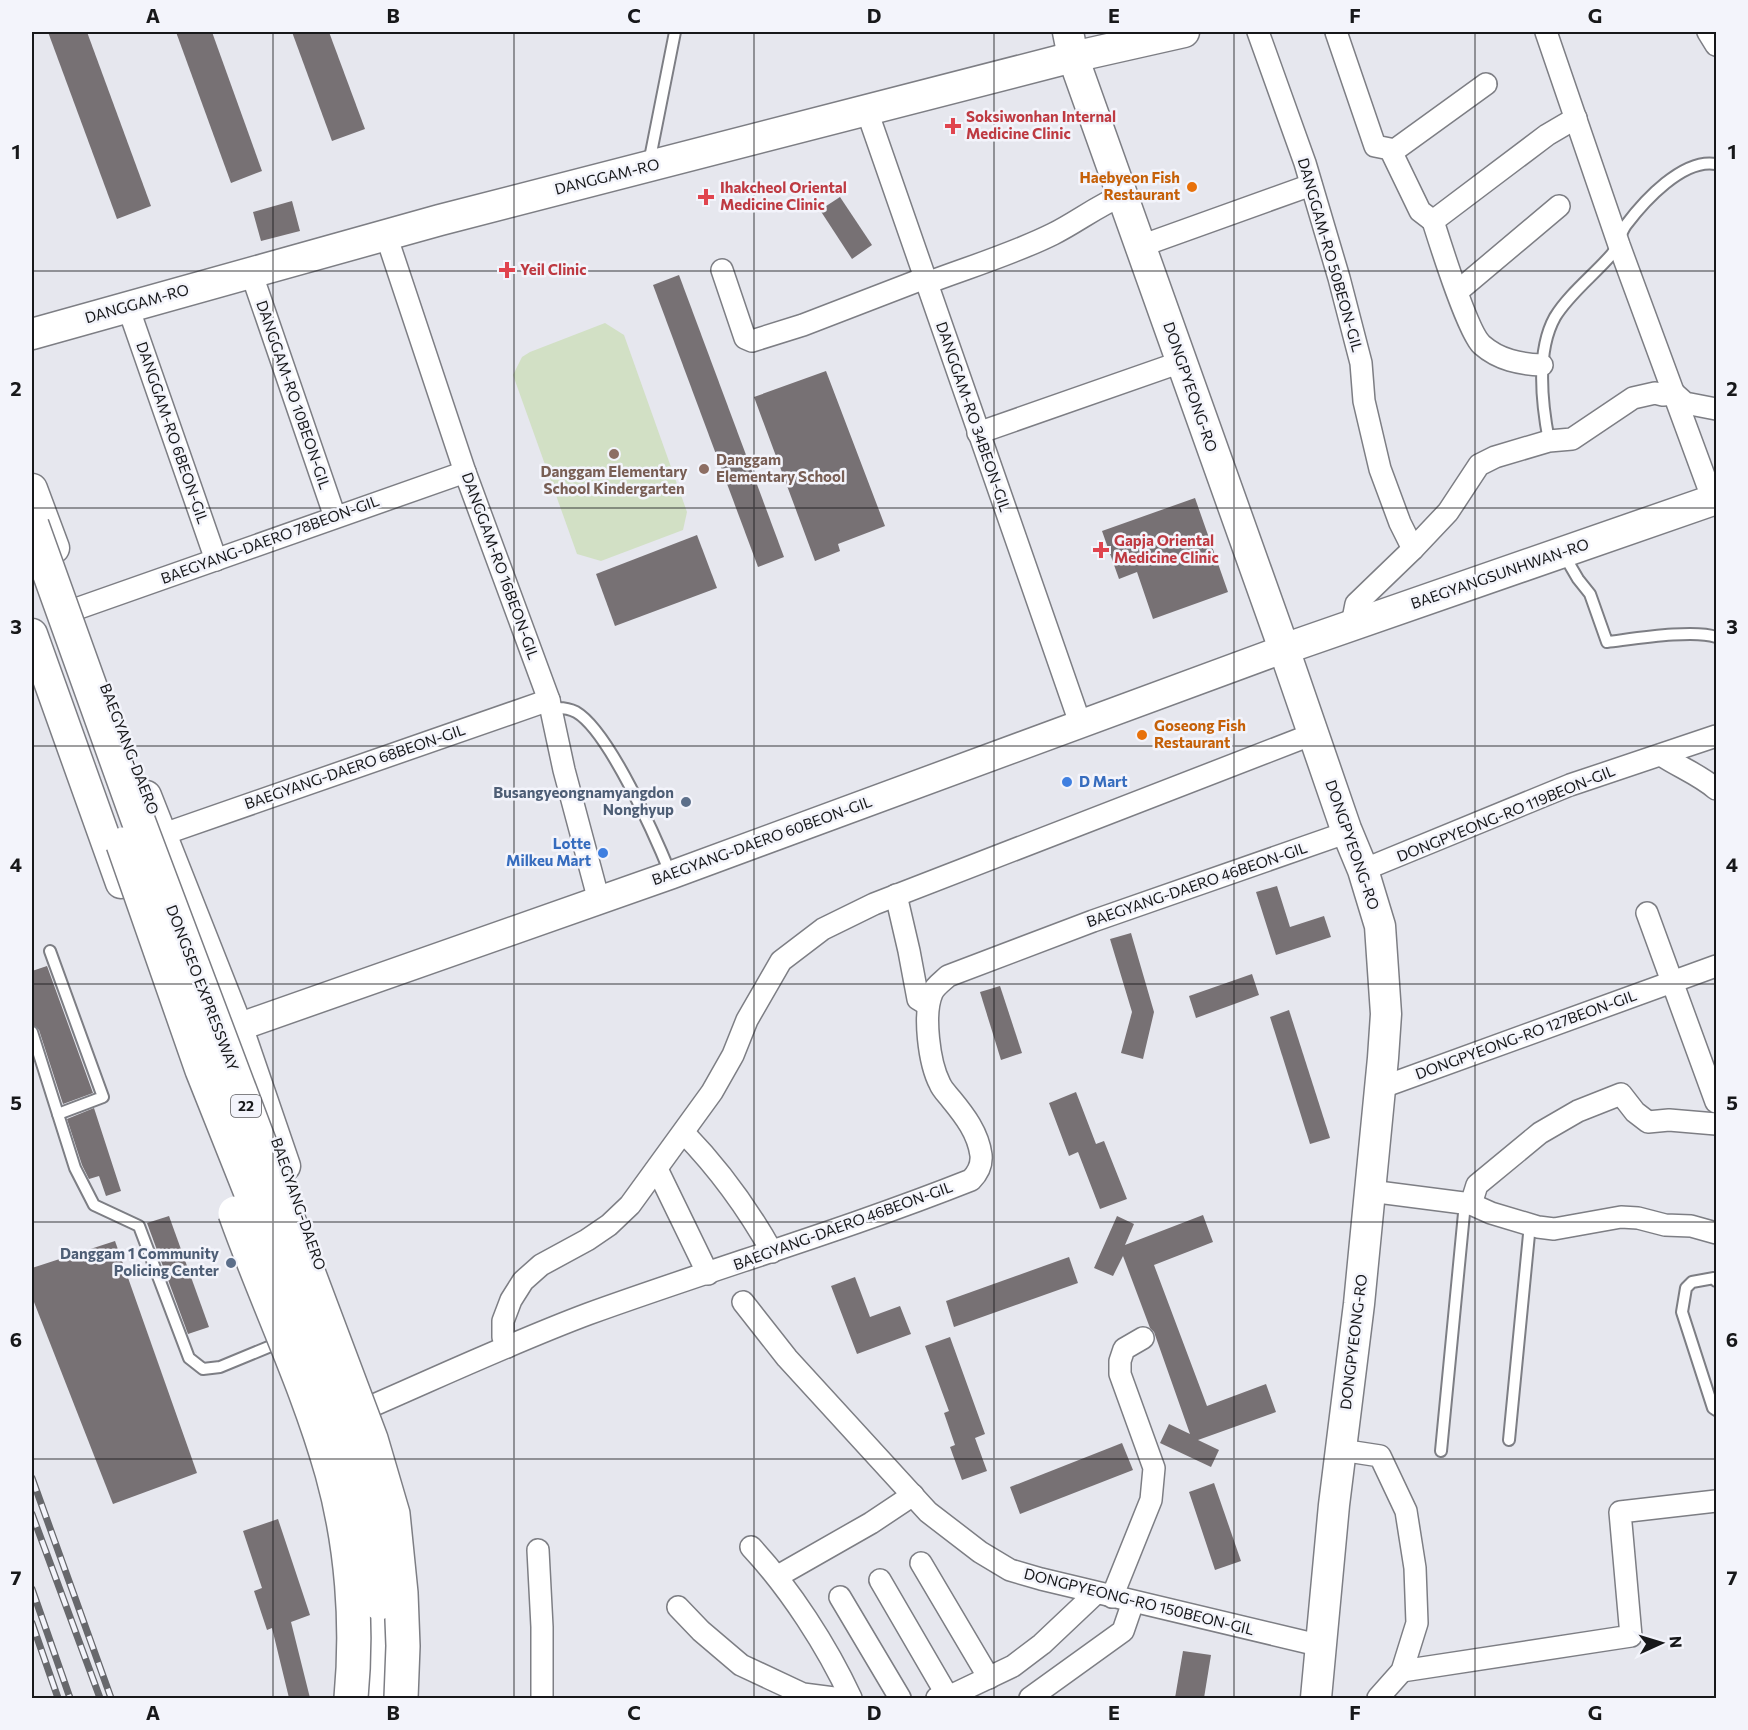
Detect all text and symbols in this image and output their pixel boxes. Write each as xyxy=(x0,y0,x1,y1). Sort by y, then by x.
text: A xyxy=(146,3,160,27)
text: B xyxy=(386,3,400,27)
text: C xyxy=(627,3,641,27)
text: D xyxy=(867,3,881,27)
text: E xyxy=(1108,3,1120,27)
text: F xyxy=(1349,3,1361,27)
text: G xyxy=(1588,3,1602,27)
place label: Soksiwonhan Internal Medicine Clinic xyxy=(966,107,1116,142)
marker: Soksiwonhan Internal Medicine Clinic xyxy=(944,117,962,135)
text: 1 xyxy=(11,139,21,163)
text: 1 xyxy=(1727,139,1737,163)
street label: DANGGAM-RO xyxy=(553,154,661,198)
street label: DANGGAM-RO 50BEON-GIL xyxy=(1295,156,1367,354)
place label: Haebyeon Fish Restaurant xyxy=(1079,168,1180,203)
place label: Ihakcheol Oriental Medicine Clinic xyxy=(720,178,847,213)
marker: Haebyeon Fish Restaurant xyxy=(1185,180,1199,194)
marker: Ihakcheol Oriental Medicine Clinic xyxy=(697,188,715,206)
place label: Yeil Clinic xyxy=(520,260,586,278)
marker: Yeil Clinic xyxy=(498,261,516,279)
street label: DANGGAM-RO xyxy=(83,280,191,326)
street label: DANGGAM-RO 10BEON-GIL xyxy=(253,298,335,492)
street label: DANGGAM-RO 34BEON-GIL xyxy=(933,319,1015,515)
street label: DONGPYEONG-RO xyxy=(1160,319,1222,454)
street label: DANGGAM-RO 6BEON-GIL xyxy=(133,339,213,527)
text: 2 xyxy=(10,376,22,400)
text: 2 xyxy=(1726,376,1738,400)
marker: Danggam Elementary School Kindergarten xyxy=(607,447,621,461)
place label: Danggam Elementary School xyxy=(716,450,845,485)
place label: Danggam Elementary School Kindergarten xyxy=(540,462,688,497)
marker: Danggam Elementary School xyxy=(697,462,711,476)
street label: DANGGAM-RO 16BEON-GIL xyxy=(459,470,543,662)
street label: BAEGYANG-DAERO 78BEON-GIL xyxy=(158,491,382,587)
place label: Gapja Oriental Medicine Clinic xyxy=(1114,531,1219,566)
street label: BAEGYANGSUNHWAN-RO xyxy=(1408,534,1591,612)
marker: Gapja Oriental Medicine Clinic xyxy=(1092,541,1110,559)
text: 3 xyxy=(10,614,22,638)
text: 3 xyxy=(1726,614,1738,638)
street label: BAEGYANG-DAERO xyxy=(97,681,163,817)
place label: Goseong Fish Restaurant xyxy=(1154,716,1246,751)
street label: BAEGYANG-DAERO 68BEON-GIL xyxy=(242,720,468,812)
marker: Goseong Fish Restaurant xyxy=(1135,728,1149,742)
street label: DONGPYEONG-RO 119BEON-GIL xyxy=(1394,761,1618,865)
place label: D Mart xyxy=(1079,772,1128,790)
marker: D Mart xyxy=(1060,775,1074,789)
street label: DONGPYEONG-RO xyxy=(1322,777,1384,912)
place label: Busangyeongnamyangdon Nonghyup xyxy=(493,783,674,818)
street label: BAEGYANG-DAERO 60BEON-GIL xyxy=(649,792,875,888)
marker: Busangyeongnamyangdon Nonghyup xyxy=(679,795,693,809)
place label: Lotte Milkeu Mart xyxy=(506,834,591,869)
street label: BAEGYANG-DAERO 46BEON-GIL xyxy=(1084,838,1310,930)
marker: Lotte Milkeu Mart xyxy=(596,846,610,860)
text: 4 xyxy=(10,852,22,876)
text: 4 xyxy=(1726,852,1738,876)
street label: DONGSEO EXPRESSWAY xyxy=(163,902,243,1073)
street label: DONGPYEONG-RO 127BEON-GIL xyxy=(1413,985,1639,1083)
text: 5 xyxy=(10,1090,22,1114)
text: 5 xyxy=(1726,1090,1738,1114)
road number: 22 xyxy=(231,1095,261,1117)
street label: BAEGYANG-DAERO xyxy=(268,1135,330,1272)
street label: BAEGYANG-DAERO 46BEON-GIL xyxy=(730,1177,955,1273)
place label: Danggam 1 Community Policing Center xyxy=(60,1244,220,1279)
marker: Danggam 1 Community Policing Center xyxy=(224,1256,238,1270)
street label: DONGPYEONG-RO xyxy=(1336,1273,1370,1411)
text: 6 xyxy=(10,1327,22,1351)
text: 6 xyxy=(1726,1327,1738,1351)
street label: DONGPYEONG-RO 150BEON-GIL xyxy=(1022,1564,1256,1638)
text: 7 xyxy=(11,1565,22,1589)
text: 7 xyxy=(1727,1565,1738,1589)
north arrow xyxy=(1631,1613,1691,1673)
text: N xyxy=(1667,1635,1686,1649)
text: A xyxy=(146,1700,160,1724)
text: B xyxy=(386,1700,400,1724)
text: C xyxy=(627,1700,641,1724)
text: D xyxy=(867,1700,881,1724)
text: E xyxy=(1108,1700,1120,1724)
text: F xyxy=(1349,1700,1361,1724)
text: G xyxy=(1588,1700,1602,1724)

